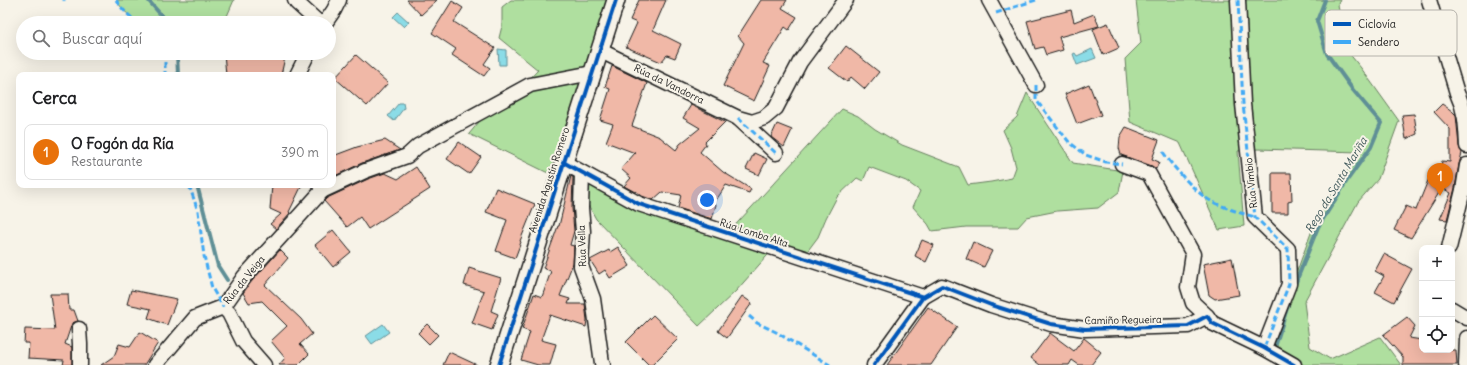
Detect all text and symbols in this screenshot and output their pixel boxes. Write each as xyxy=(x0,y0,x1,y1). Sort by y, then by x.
legend xyxy=(1325,10,1457,56)
search box xyxy=(16,16,336,60)
text: Ciclovía xyxy=(1358,17,1396,31)
icon: search xyxy=(30,27,52,49)
text: Buscar aquí xyxy=(62,29,142,48)
text: Sendero xyxy=(1358,35,1399,49)
street label: Rúa da Vandorra xyxy=(632,61,707,107)
text: Cerca xyxy=(32,87,77,109)
street label: Avenida Agustín Romero xyxy=(526,125,572,235)
text: O Fogón da Ría xyxy=(71,134,174,153)
water label: Rego da Santa Mariña xyxy=(1302,134,1370,235)
text: 1 xyxy=(43,144,49,161)
text: 390 m xyxy=(281,144,319,161)
text: Restaurante xyxy=(71,153,143,170)
street label: Rúa Vimbio xyxy=(1242,157,1260,209)
pin: 1 xyxy=(1427,163,1453,196)
your location xyxy=(697,190,717,210)
street label: Rúa Lomba Alta xyxy=(718,216,790,250)
street label: Rúa Vella xyxy=(575,225,589,267)
map controls xyxy=(1419,245,1455,353)
button: + xyxy=(1419,245,1455,281)
street label: Rúa da Veiga xyxy=(220,253,268,307)
button: − xyxy=(1419,281,1455,317)
street label: Camiño Regueira xyxy=(1084,313,1162,327)
button: locate xyxy=(1419,317,1455,353)

